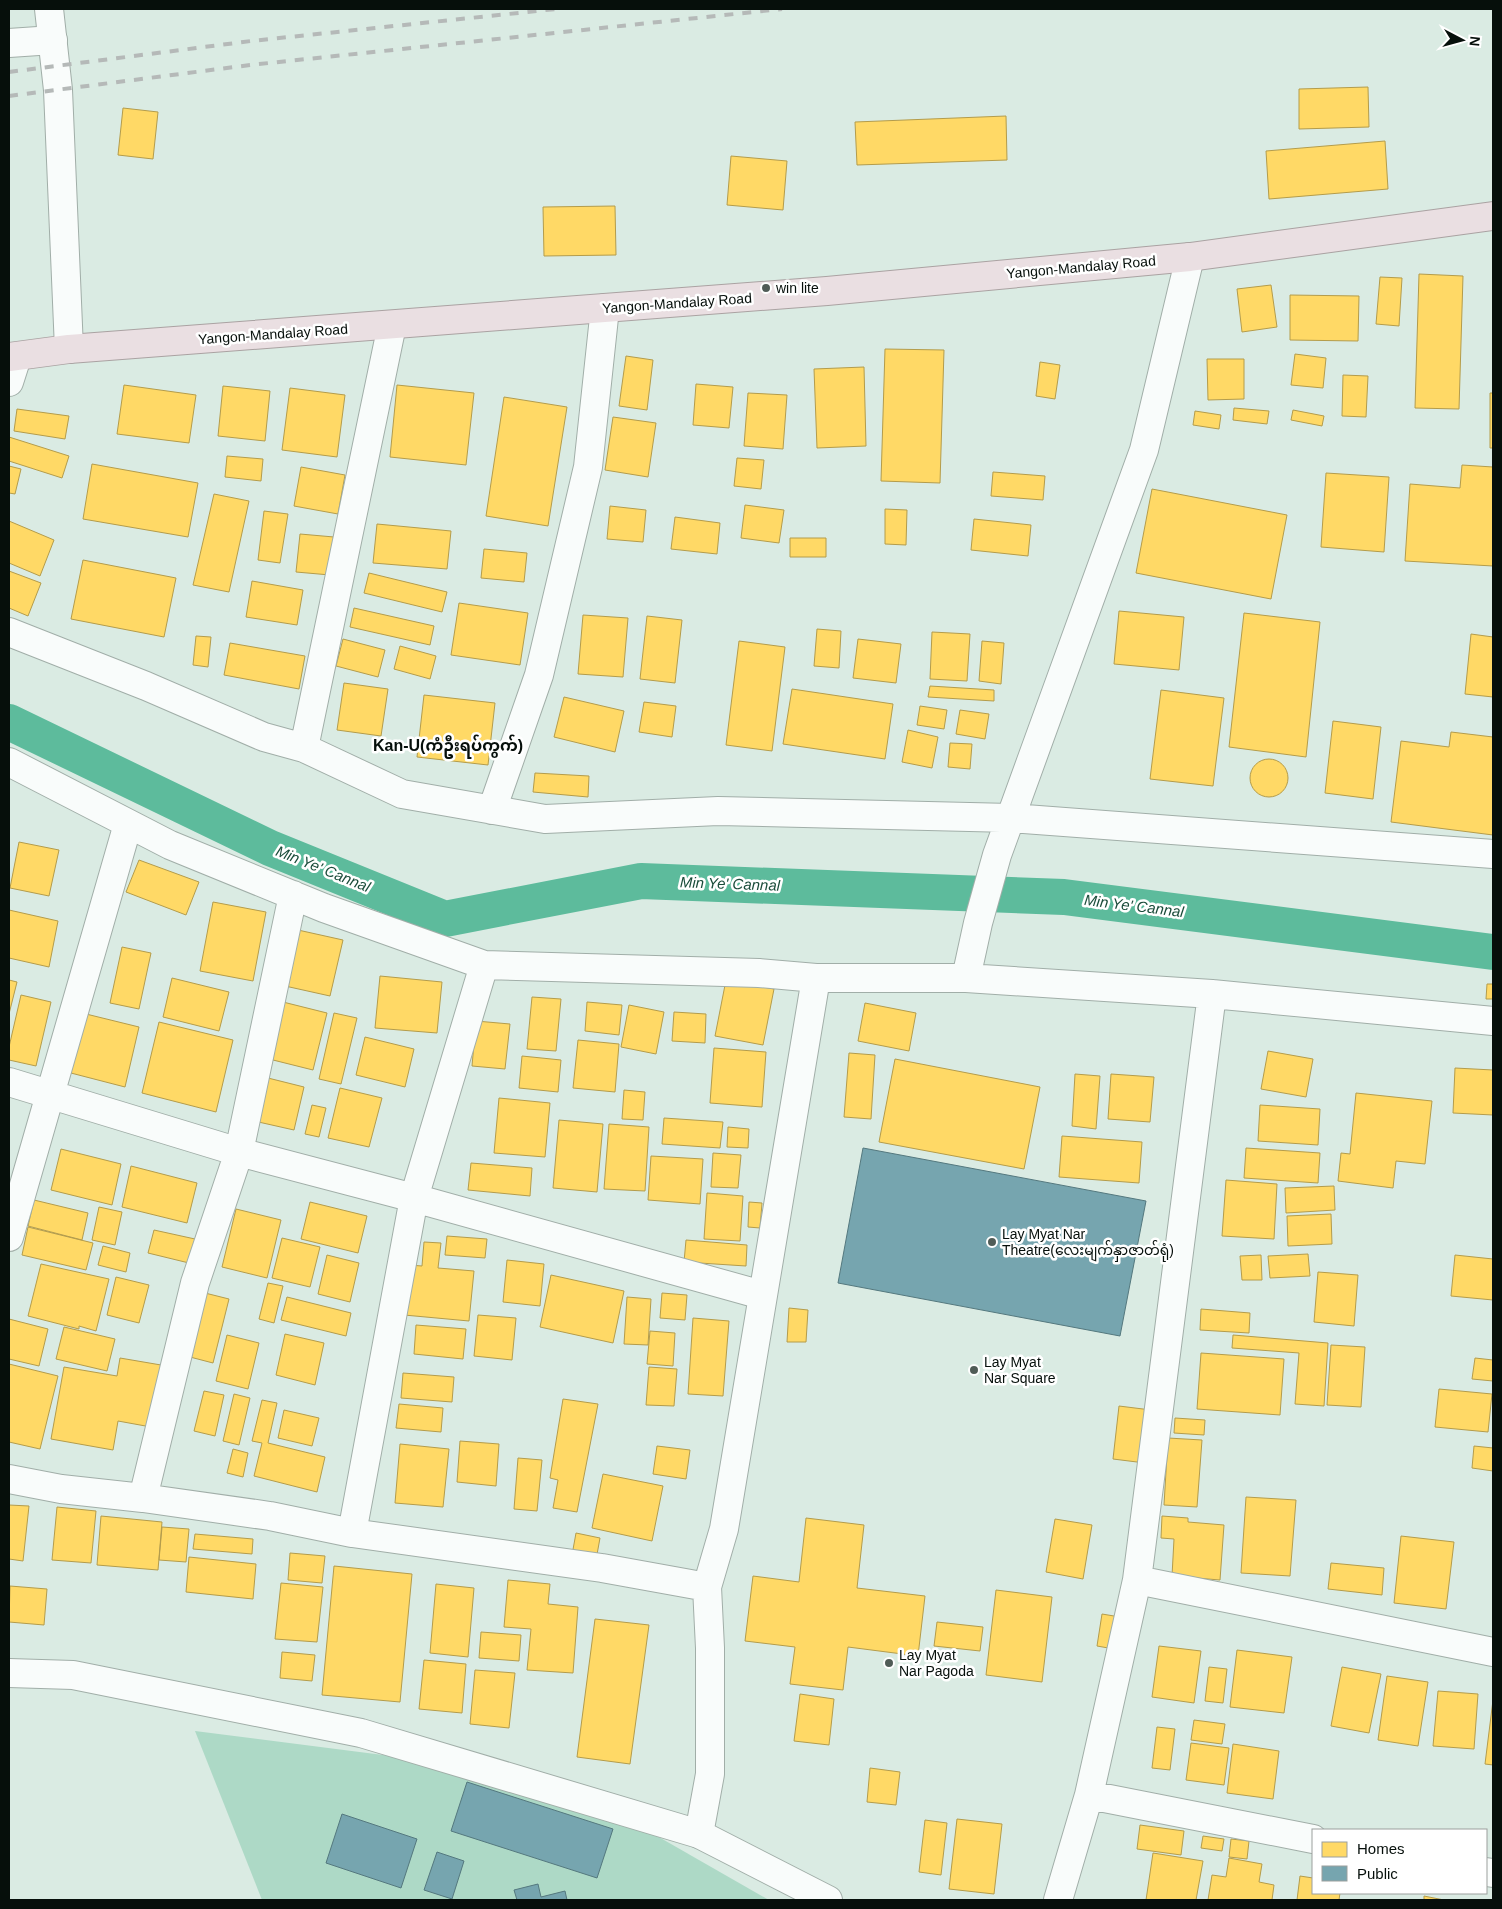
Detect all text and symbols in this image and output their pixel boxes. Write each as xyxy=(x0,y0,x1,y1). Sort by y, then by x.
north arrow xyxy=(1437,15,1487,65)
text: N xyxy=(1466,35,1483,47)
street label: Yangon-Mandalay Road xyxy=(1006,252,1156,282)
place label: win lite xyxy=(775,280,819,296)
marker: win lite xyxy=(760,282,772,294)
street label: Yangon-Mandalay Road xyxy=(602,290,752,316)
street label: Yangon-Mandalay Road xyxy=(198,321,348,347)
district label: Kan-U(ကံဦးရပ်ကွက်) xyxy=(373,734,523,759)
water label: Min Ye' Cannal xyxy=(274,842,373,895)
water label: Min Ye' Cannal xyxy=(680,873,781,894)
water label: Min Ye' Cannal xyxy=(1083,891,1185,920)
place label: Lay Myat Nar Theatre(လေးမျက်နှာဇာတ်ရုံ) xyxy=(1002,1226,1174,1262)
marker: Lay Myat Nar Theatre(လေးမျက်နှာဇာတ်ရုံ) xyxy=(986,1236,998,1248)
place label: Lay Myat Nar Square xyxy=(984,1354,1056,1386)
marker: Lay Myat Nar Square xyxy=(968,1364,980,1376)
place label: Lay Myat Nar Pagoda xyxy=(899,1647,974,1679)
marker: Lay Myat Nar Pagoda xyxy=(883,1657,895,1669)
legend xyxy=(1312,1829,1487,1894)
text: Homes xyxy=(1357,1840,1405,1857)
text: Public xyxy=(1357,1865,1398,1882)

